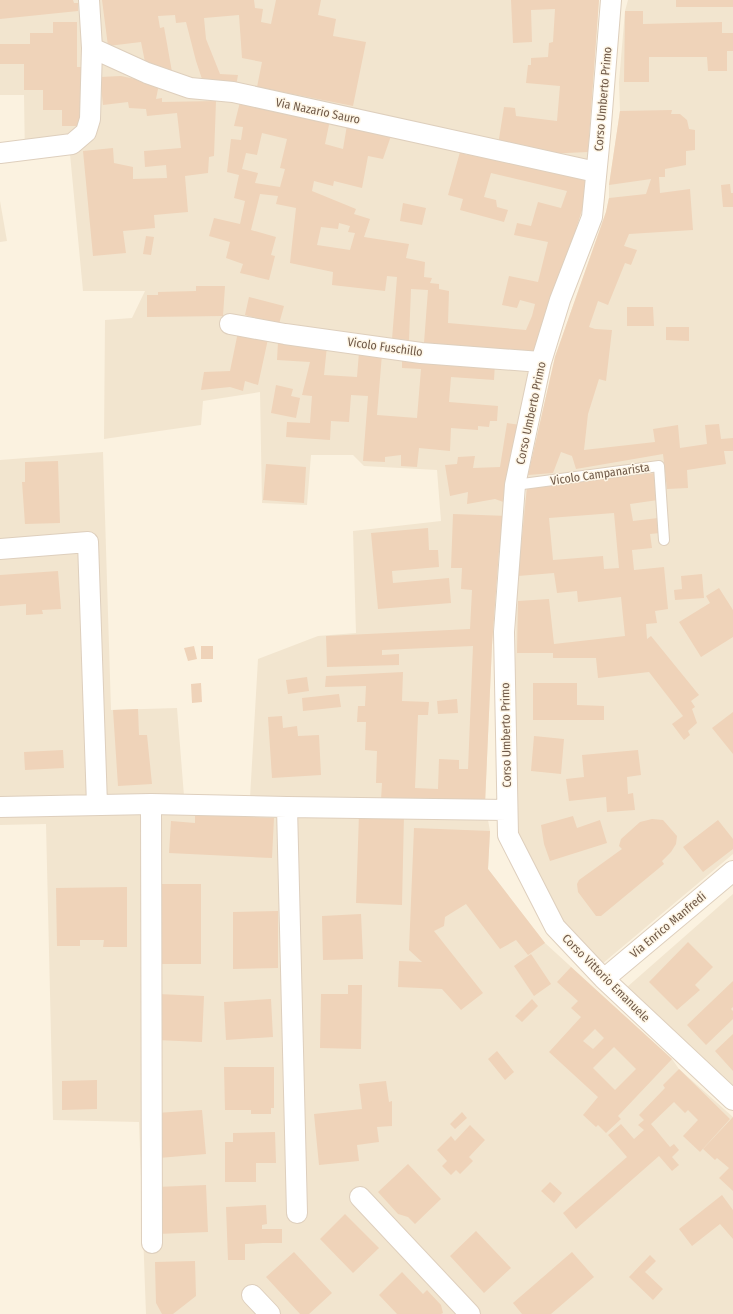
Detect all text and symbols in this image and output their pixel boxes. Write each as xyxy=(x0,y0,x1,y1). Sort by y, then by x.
street label: Corso Umberto Primo xyxy=(591,46,615,152)
street label: Via Nazario Sauro xyxy=(274,95,362,127)
street label: Vicolo Fuschillo xyxy=(346,335,424,359)
street label: Corso Umberto Primo xyxy=(513,360,549,466)
street label: Vicolo Campanarista xyxy=(549,460,651,488)
street label: Corso Umberto Primo xyxy=(498,682,514,788)
street label: Via Enrico Manfredi xyxy=(627,889,709,961)
street label: Corso Vittorio Emanuele xyxy=(559,931,653,1025)

